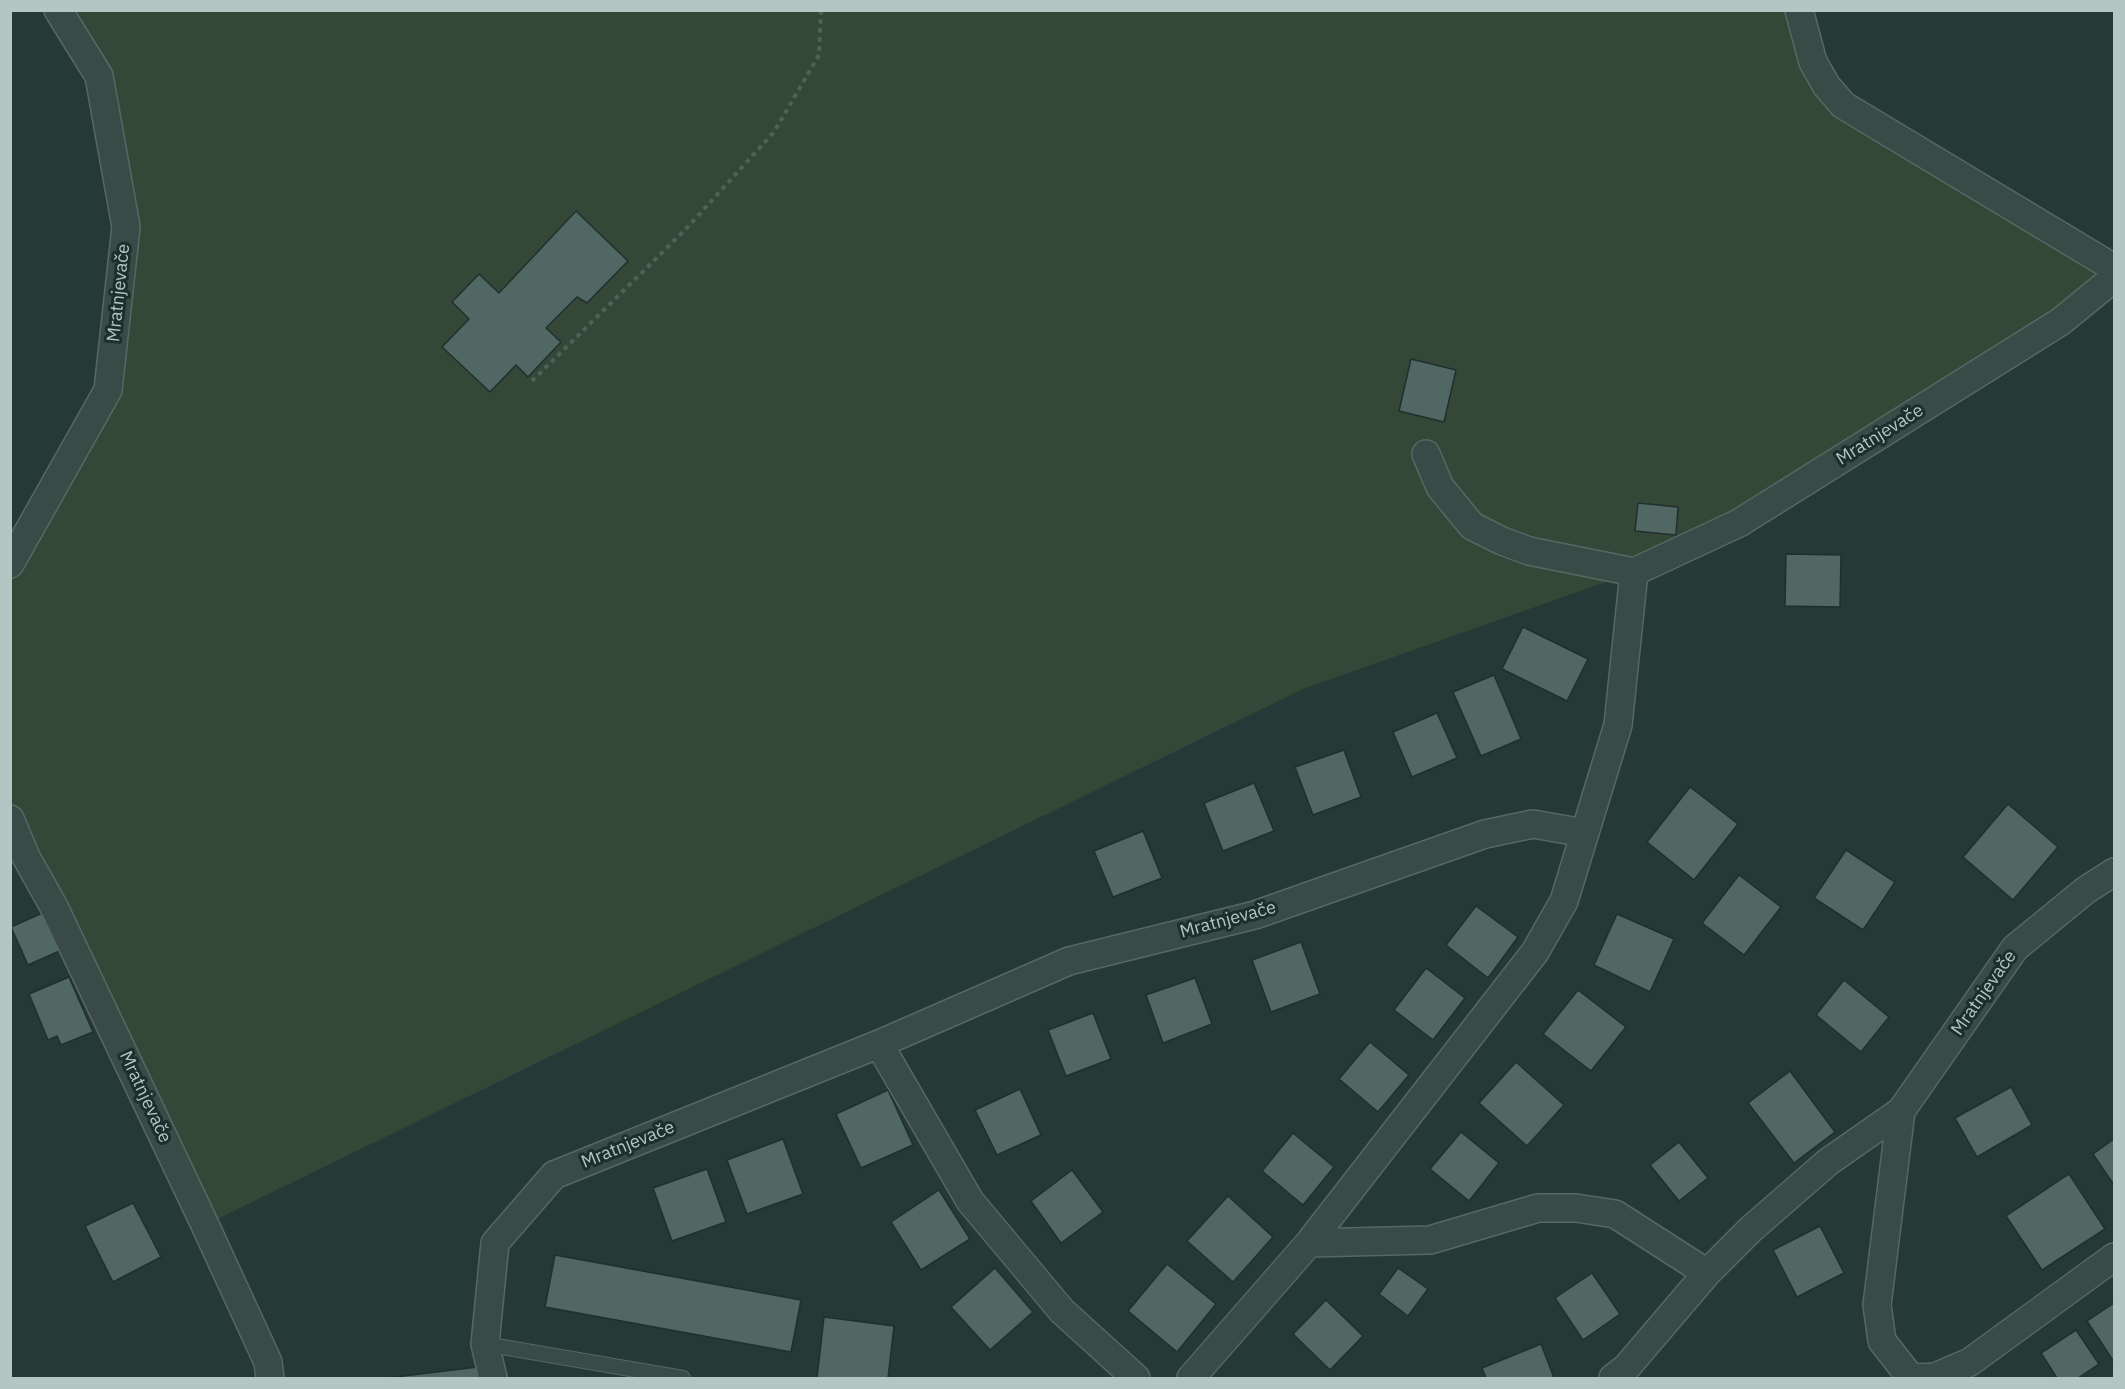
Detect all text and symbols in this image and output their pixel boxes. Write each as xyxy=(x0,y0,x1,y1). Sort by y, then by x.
street label: Mratnjevače xyxy=(103,243,135,343)
street label: Mratnjevače xyxy=(1832,400,1928,470)
street label: Mratnjevače xyxy=(1178,897,1278,943)
street label: Mratnjevače xyxy=(1947,946,2021,1040)
street label: Mratnjevače xyxy=(114,1048,176,1146)
street label: Mratnjevače xyxy=(578,1117,678,1173)

